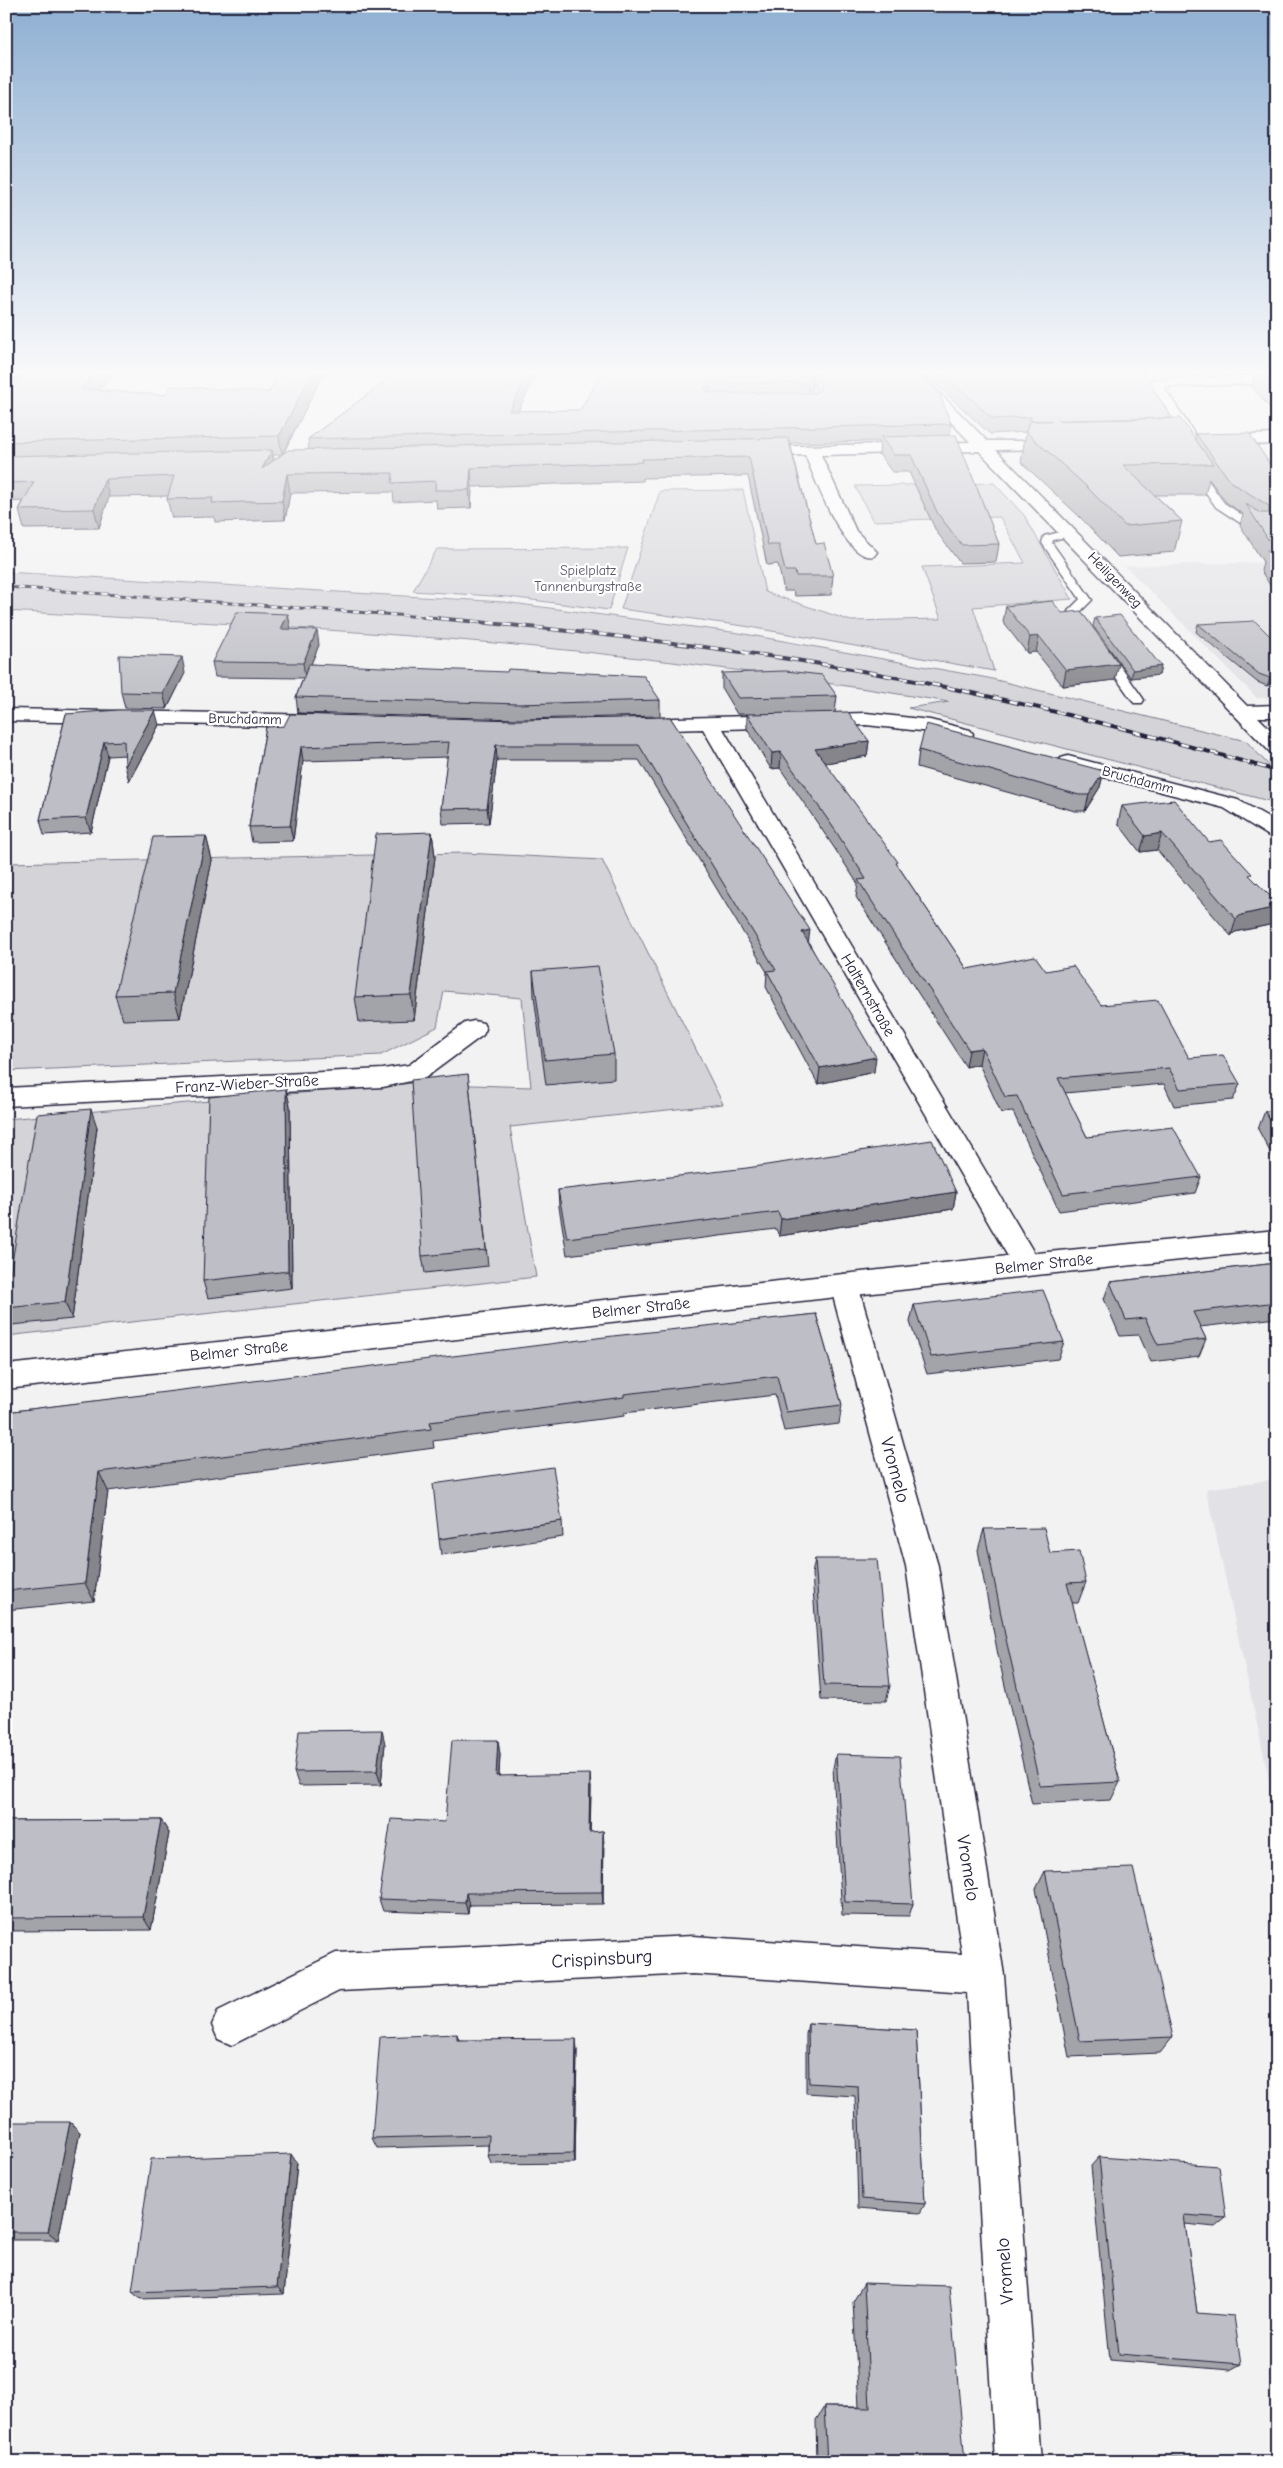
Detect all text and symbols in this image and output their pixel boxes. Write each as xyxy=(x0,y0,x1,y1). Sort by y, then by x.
street label: Heiligenweg xyxy=(1084,548,1146,612)
park label: Spielplatz Tannenburgstraße xyxy=(534,562,642,595)
street label: Bruchdamm xyxy=(208,710,282,728)
street label: Bruchdamm xyxy=(1100,762,1176,798)
street label: Halternstraße xyxy=(837,950,899,1040)
street label: Franz-Wieber-Straße xyxy=(175,1071,319,1097)
street label: Belmer Straße xyxy=(994,1250,1094,1278)
street label: Belmer Straße xyxy=(591,1294,691,1322)
street label: Belmer Straße xyxy=(189,1337,289,1365)
street label: Vromelo xyxy=(876,1435,914,1505)
street label: Vromelo xyxy=(952,1833,984,1903)
street label: Crispinsburg xyxy=(551,1945,653,1973)
street label: Vromelo xyxy=(992,2237,1018,2305)

